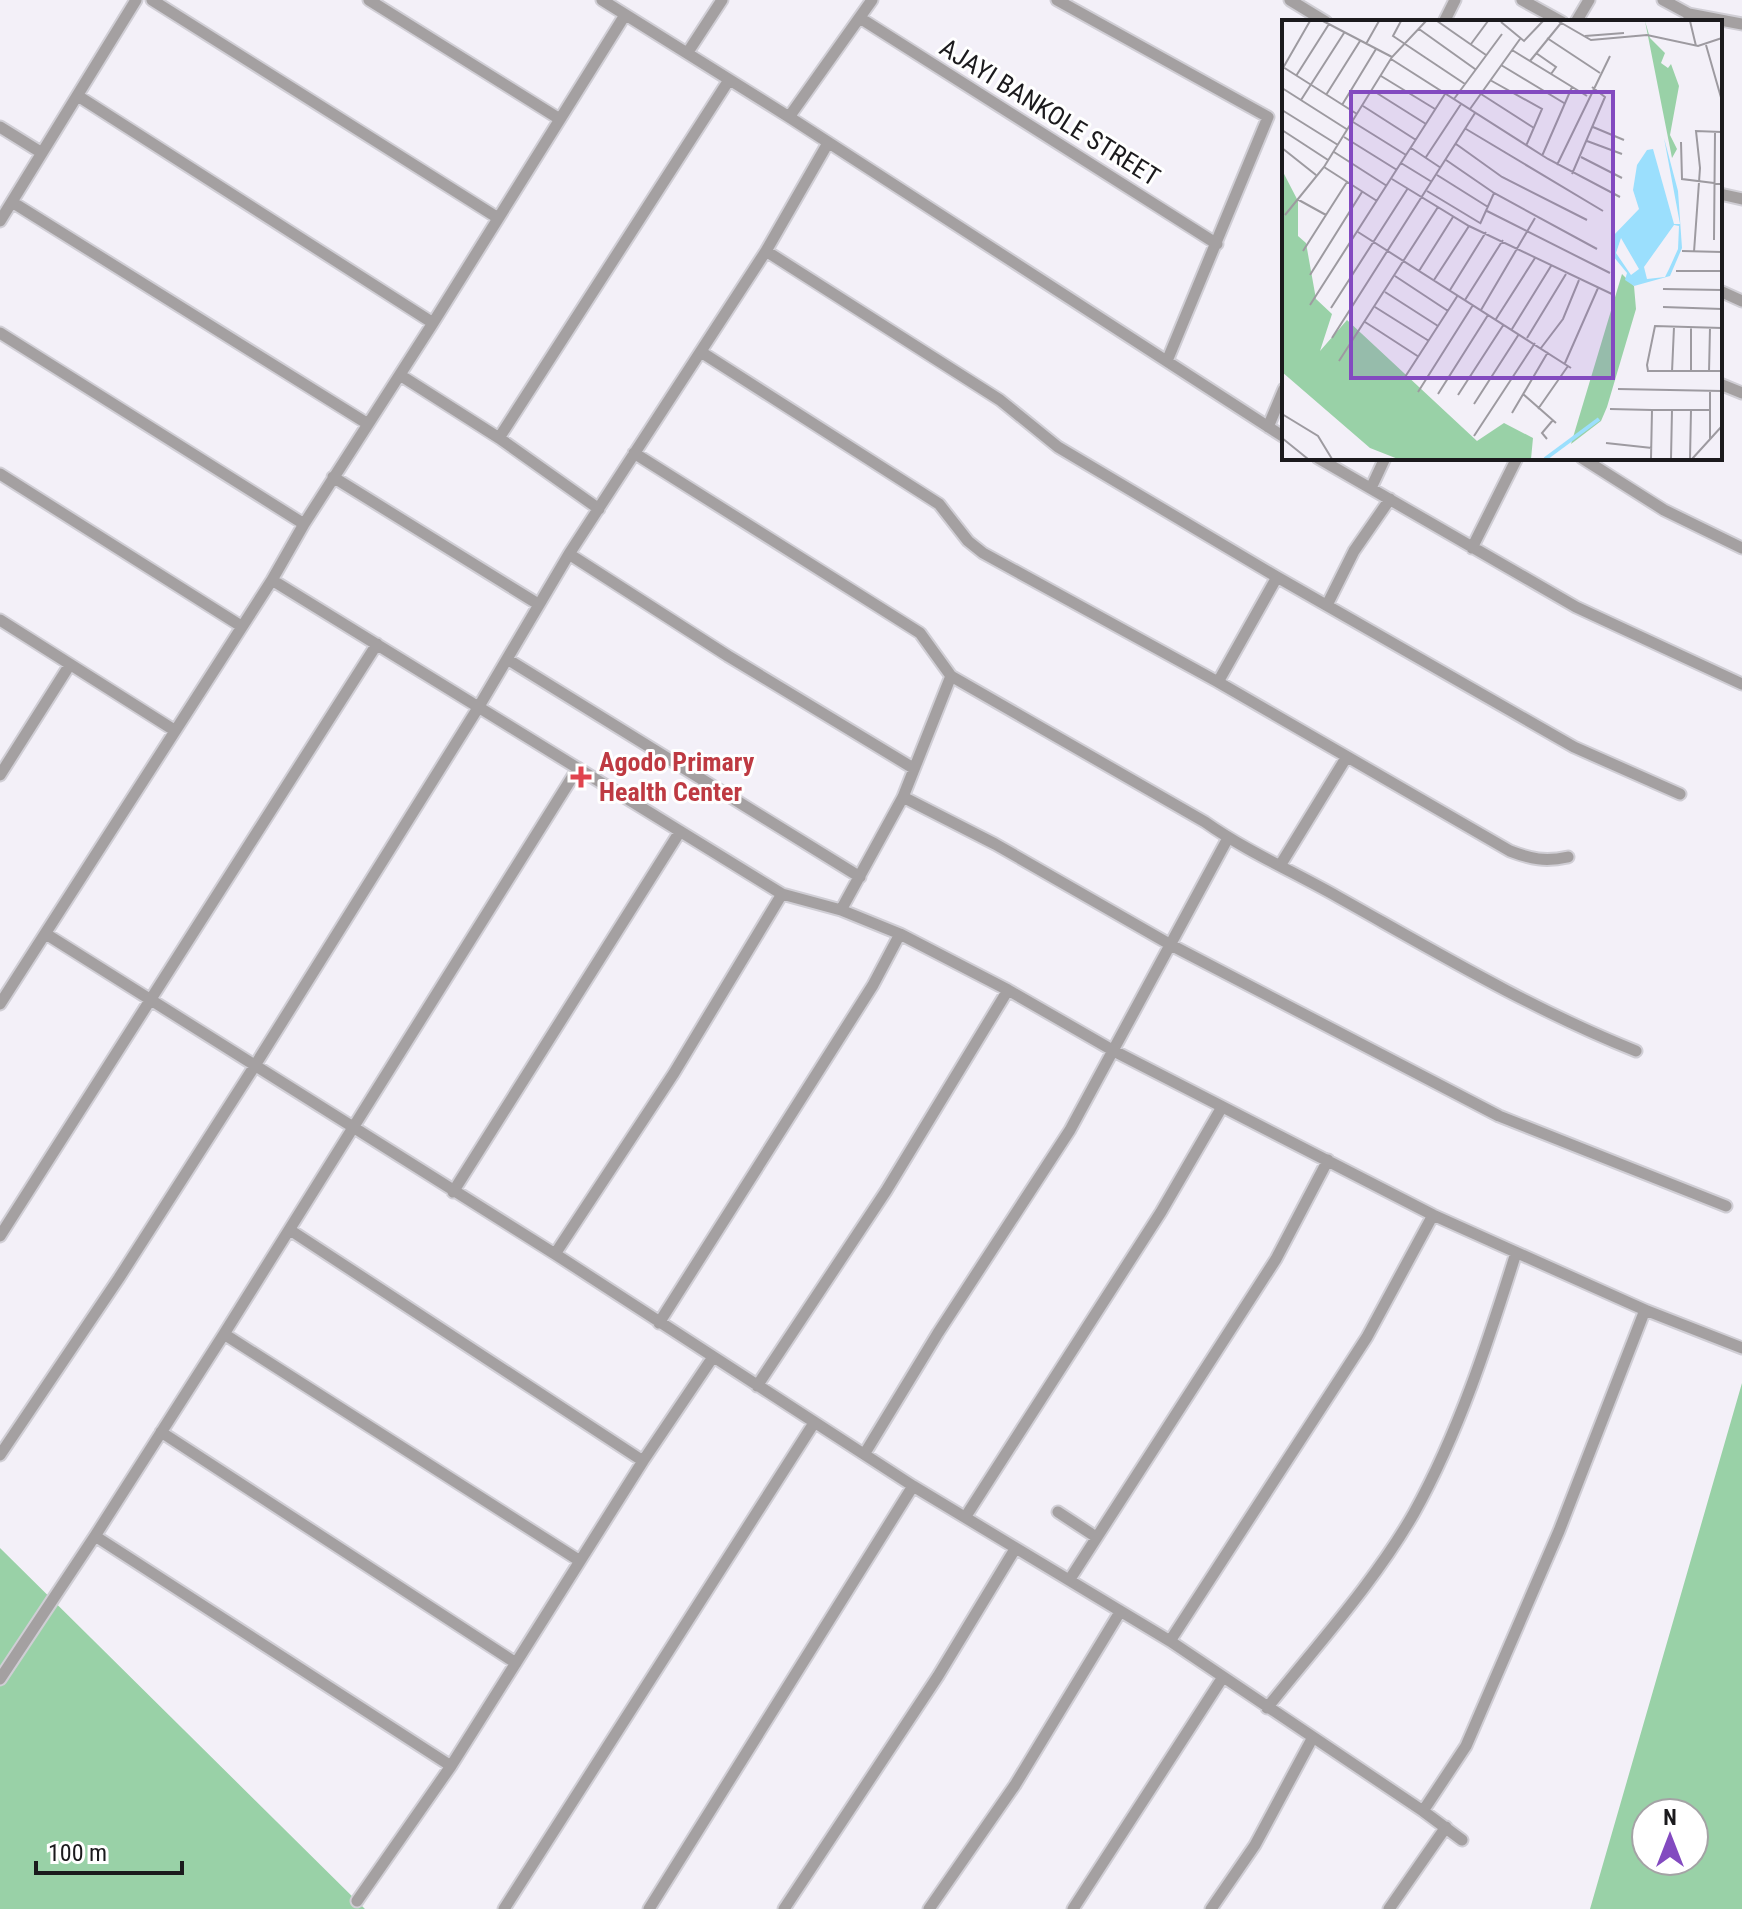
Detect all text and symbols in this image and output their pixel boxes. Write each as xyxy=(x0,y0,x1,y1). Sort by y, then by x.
inset map xyxy=(1282,20,1722,460)
street label: AJAYI BANKOLE STREET xyxy=(935,32,1165,192)
place label: Agodo Primary Health Center xyxy=(599,747,755,807)
marker: Agodo Primary Health Center xyxy=(570,766,592,788)
north arrow xyxy=(1630,1797,1710,1877)
text: N xyxy=(1663,1805,1677,1830)
scale bar xyxy=(36,1825,182,1875)
text: 100 m xyxy=(48,1839,107,1867)

